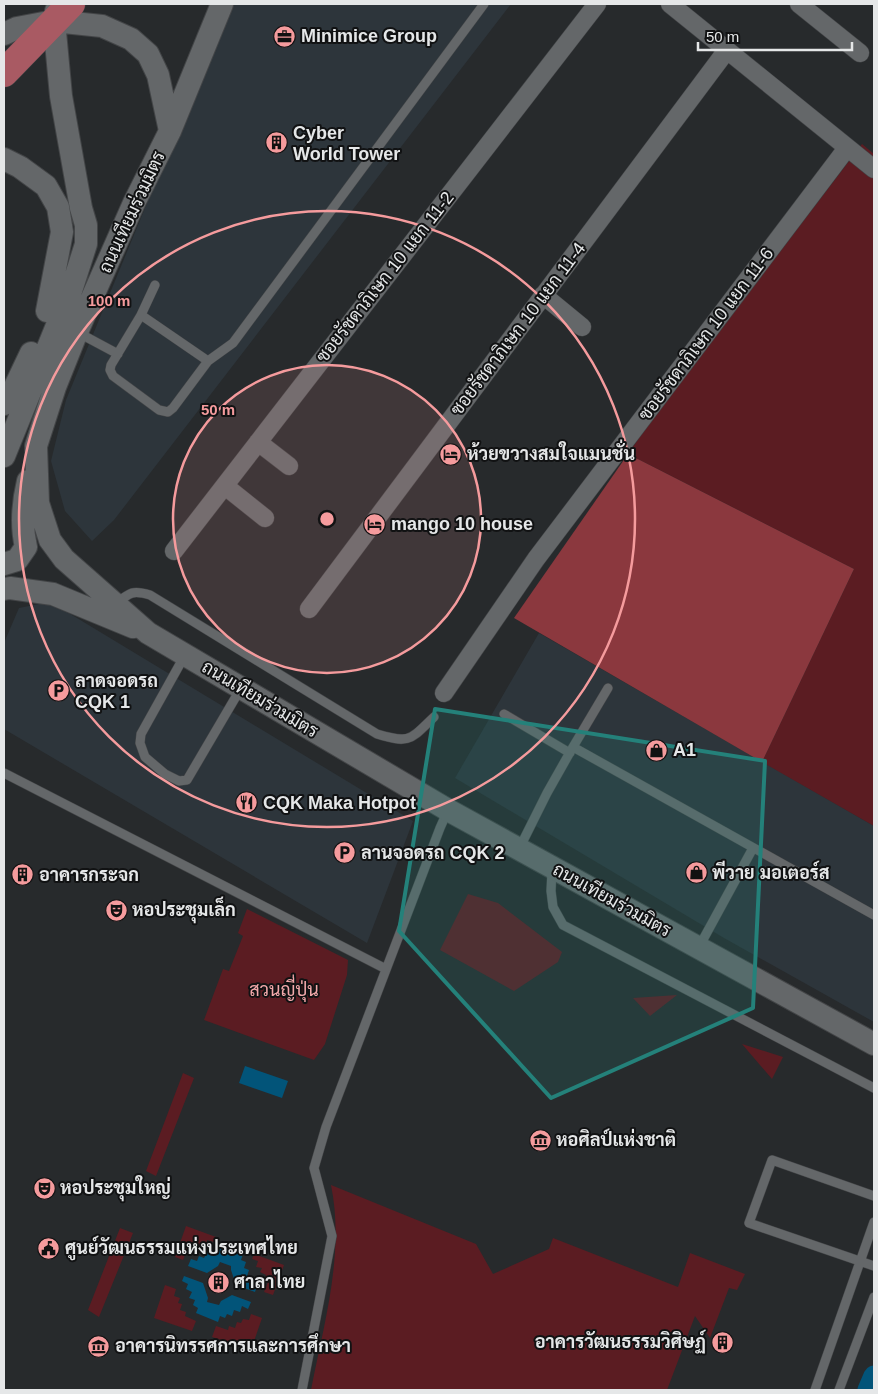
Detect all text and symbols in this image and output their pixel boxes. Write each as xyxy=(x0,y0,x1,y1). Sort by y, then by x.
scale bar xyxy=(698,20,852,52)
office icon: Minimice Group xyxy=(273,24,297,48)
place label: Minimice Group xyxy=(301,26,437,46)
text: 50 m xyxy=(706,28,739,45)
place label: Cyber World Tower xyxy=(293,123,400,164)
building icon: Cyber World Tower xyxy=(265,131,289,155)
street label: ถนนเทียมร่วมมิตร xyxy=(92,147,169,276)
street label: ซอยรัชดาภิเษก 10 แยก 11-2 xyxy=(311,187,458,366)
street label: ซอยรัชดาภิเษก 10 แยก 11-4 xyxy=(446,238,589,419)
street label: ซอยรัชดาภิเษก 10 แยก 11-6 xyxy=(634,243,777,424)
text: 100 m xyxy=(88,292,130,309)
text: 50 m xyxy=(201,401,235,418)
place label: ห้วยขวางสมใจแมนชั่น xyxy=(467,439,635,464)
hotel icon: ห้วยขวางสมใจแมนชั่น xyxy=(439,442,463,466)
centre of rings xyxy=(318,510,336,528)
hotel icon: mango 10 house xyxy=(363,512,387,536)
place label: mango 10 house xyxy=(391,514,533,534)
street label: ถนนเทียมร่วมมิตร xyxy=(198,654,323,742)
place label: ลาดจอดรถ CQK 1 xyxy=(75,671,158,712)
parking icon: ลาดจอดรถ CQK 1 xyxy=(47,679,71,703)
shop icon: A1 xyxy=(645,738,669,762)
place label: A1 xyxy=(673,740,696,760)
restaurant icon: CQK Maka Hotpot xyxy=(235,791,259,815)
place label: CQK Maka Hotpot xyxy=(263,793,416,813)
parking icon: ลานจอดรถ CQK 2 xyxy=(333,841,357,865)
place label: ลานจอดรถ CQK 2 xyxy=(361,843,505,863)
street label: ถนนเทียมร่วมมิตร xyxy=(550,857,676,941)
place label: พีวาย มอเตอร์ส xyxy=(712,860,830,883)
shop icon: พีวาย มอเตอร์ส xyxy=(684,861,708,885)
building icon: อาคารกระจก xyxy=(11,863,35,887)
place label: อาคารกระจก xyxy=(39,865,139,885)
place label: หอประชุมเล็ก xyxy=(132,896,236,924)
theatre icon: หอประชุมเล็ก xyxy=(104,898,128,922)
park label: สวนญี่ปุ่น xyxy=(249,974,319,1002)
museum icon: หอศิลป์แห่งชาติ xyxy=(528,1128,552,1152)
place label: หอศิลป์แห่งชาติ xyxy=(556,1128,676,1150)
place label: หอประชุมใหญ่ xyxy=(60,1175,171,1202)
theatre icon: หอประชุมใหญ่ xyxy=(32,1176,56,1200)
place label: ศูนย์วัฒนธรรมแห่งประเทศไทย xyxy=(65,1235,298,1261)
public building icon: ศูนย์วัฒนธรรมแห่งประเทศไทย xyxy=(37,1236,61,1260)
place label: ศาลาไทย xyxy=(234,1269,305,1292)
building icon: ศาลาไทย xyxy=(206,1270,230,1294)
place label: อาคารวัฒนธรรมวิศิษฏ์ xyxy=(535,1329,707,1354)
building icon: อาคารวัฒนธรรมวิศิษฏ์ xyxy=(710,1330,734,1354)
place label: อาคารนิทรรศการและการศึกษา xyxy=(115,1333,351,1356)
museum icon: อาคารนิทรรศการและการศึกษา xyxy=(87,1334,111,1358)

